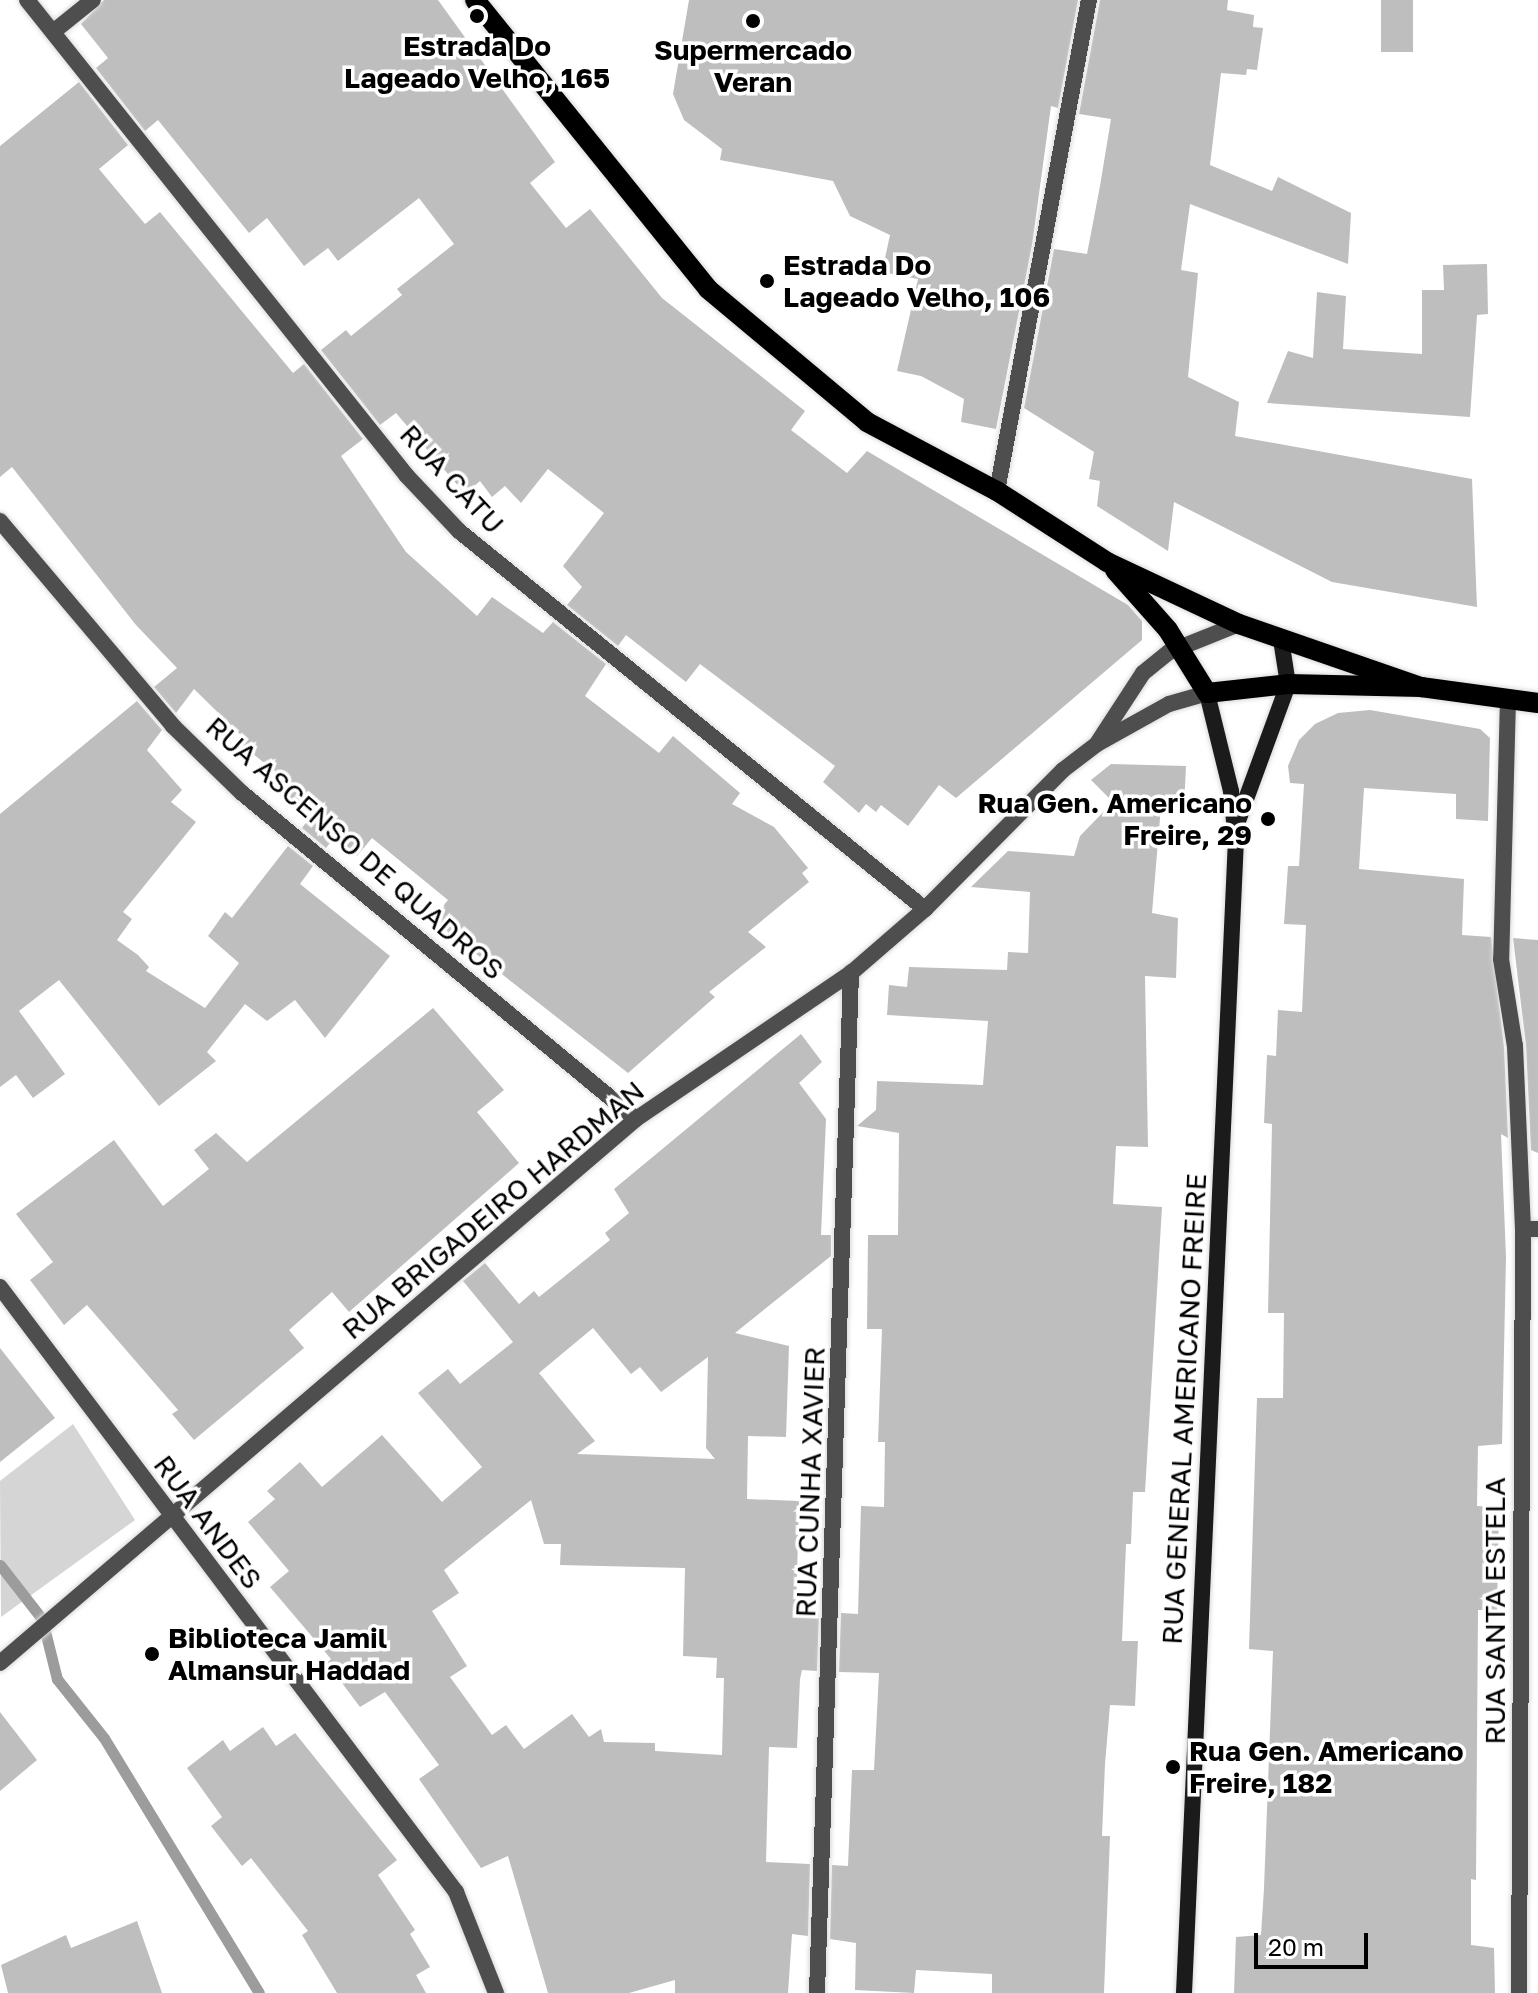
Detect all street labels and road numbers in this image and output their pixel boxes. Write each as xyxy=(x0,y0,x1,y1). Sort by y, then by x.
street label: RUA CATU xyxy=(393,417,511,541)
street label: RUA ASCENSO DE QUADROS xyxy=(199,709,511,987)
street label: RUA BRIGADEIRO HARDMAN xyxy=(335,1074,651,1346)
street label: RUA GENERAL AMERICANO FREIRE xyxy=(1155,1173,1213,1645)
street label: RUA CUNHA XAVIER xyxy=(788,1346,832,1618)
street label: RUA ANDES xyxy=(147,1448,269,1596)
street label: RUA SANTA ESTELA xyxy=(1478,1477,1512,1745)

